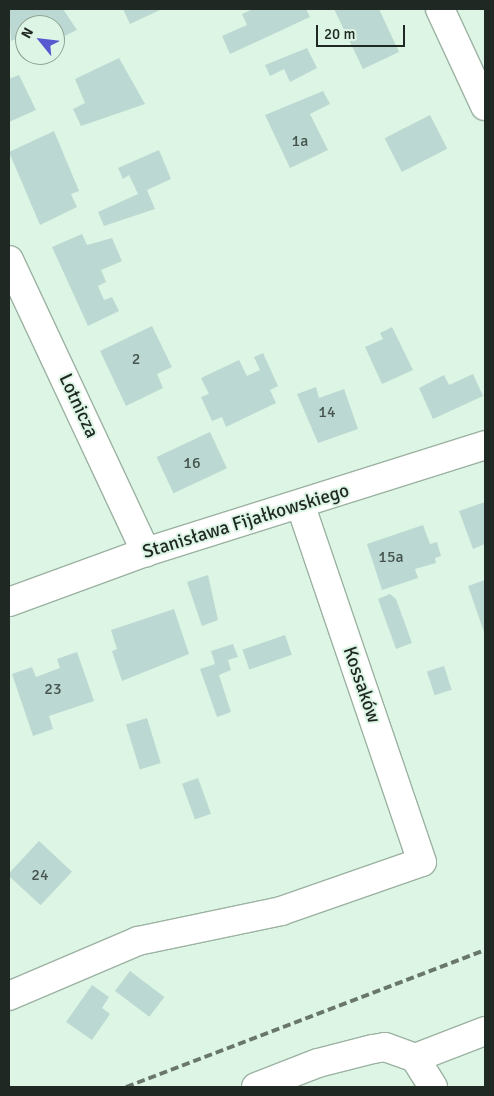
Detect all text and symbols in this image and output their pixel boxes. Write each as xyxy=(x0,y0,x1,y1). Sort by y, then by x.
north arrow xyxy=(15,15,65,65)
scale bar xyxy=(319,15,408,47)
text: N xyxy=(18,25,37,41)
text: 20 m xyxy=(324,25,355,43)
house number: 1a xyxy=(292,131,308,151)
house number: 2 xyxy=(132,349,140,369)
street label: Lotnicza xyxy=(53,370,103,442)
house number: 14 xyxy=(318,402,336,422)
house number: 16 xyxy=(183,453,201,473)
street label: Stanisława Fijałkowskiego xyxy=(140,480,352,564)
house number: 15a xyxy=(378,547,404,567)
street label: Kossaków xyxy=(337,644,385,726)
house number: 23 xyxy=(44,679,62,699)
house number: 24 xyxy=(31,865,49,885)

